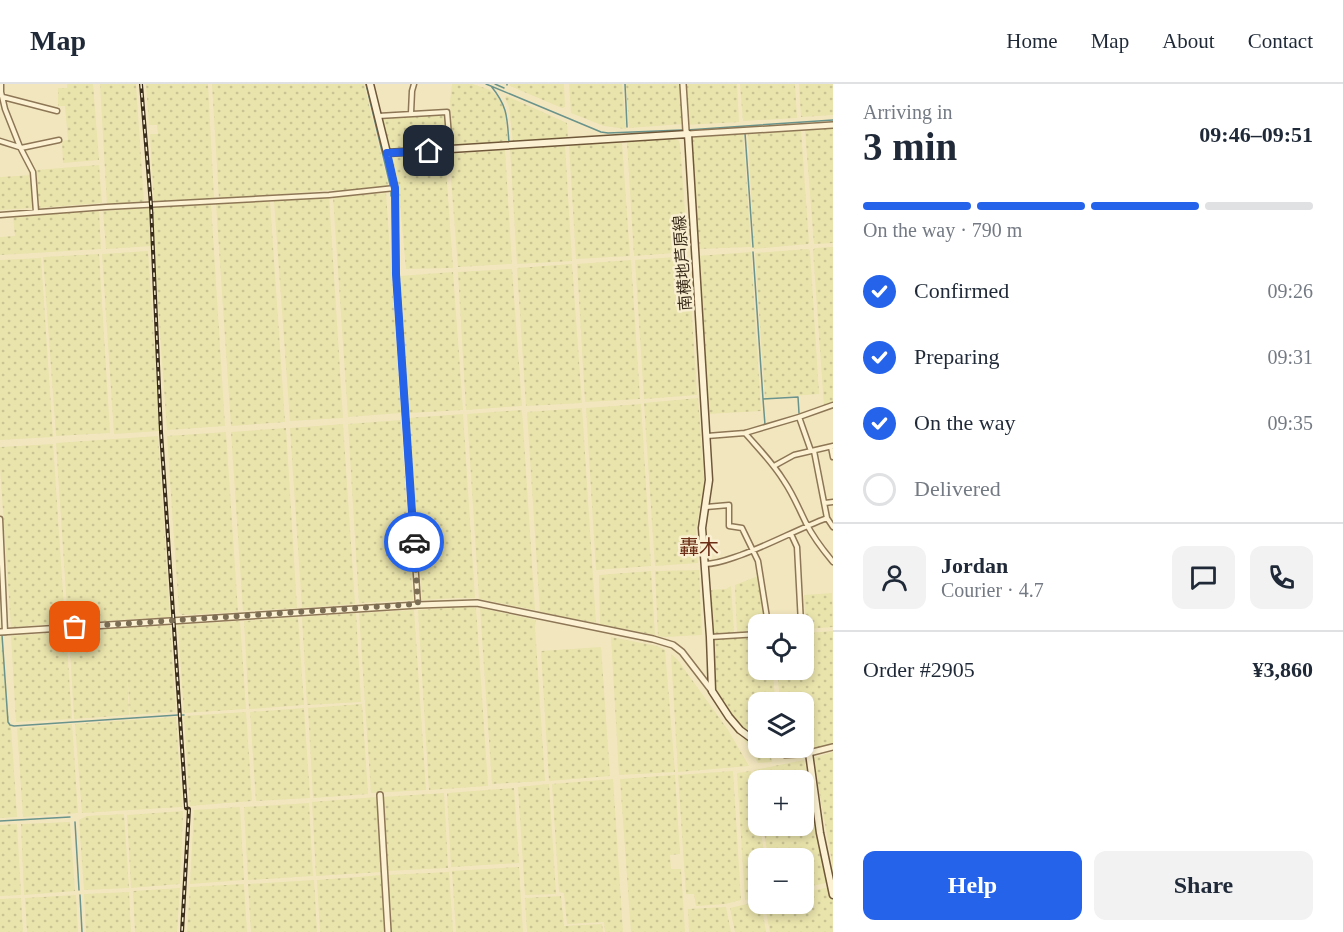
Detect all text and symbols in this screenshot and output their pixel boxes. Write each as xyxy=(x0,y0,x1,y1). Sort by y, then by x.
text: Map xyxy=(30,25,86,56)
text: Home xyxy=(1006,29,1058,53)
text: Map xyxy=(1091,29,1129,53)
text: About xyxy=(1162,29,1215,53)
text: Contact xyxy=(1248,29,1313,53)
text: Arriving in xyxy=(863,101,952,123)
text: 09:46–09:51 xyxy=(1199,122,1313,147)
pin xyxy=(403,125,454,176)
text: 3 min xyxy=(863,125,957,168)
icon: home xyxy=(412,134,445,167)
street label: 南横地芦原線 xyxy=(671,214,694,311)
text: On the way · 790 m xyxy=(863,219,1022,241)
icon: check xyxy=(863,275,896,308)
text: Confirmed xyxy=(914,278,1009,303)
text: 09:26 xyxy=(1267,280,1313,302)
icon: check xyxy=(863,341,896,374)
text: Preparing xyxy=(914,344,1000,369)
text: 09:31 xyxy=(1267,346,1313,368)
icon: check xyxy=(863,407,896,440)
text: On the way xyxy=(914,410,1015,435)
text: 09:35 xyxy=(1267,412,1313,434)
text: Delivered xyxy=(914,476,1001,501)
courier xyxy=(384,512,444,572)
icon: car xyxy=(398,526,431,559)
district label: 轟木 xyxy=(679,536,719,558)
button: person xyxy=(863,546,926,609)
button: chat xyxy=(1172,546,1235,609)
button: phone xyxy=(1250,546,1313,609)
text: Jordan xyxy=(941,553,1008,578)
text: Courier · 4.7 xyxy=(941,579,1044,601)
pin xyxy=(49,601,100,652)
icon: bag xyxy=(58,610,91,643)
map controls xyxy=(748,614,814,914)
button: locate xyxy=(748,614,814,680)
text: Order #2905 xyxy=(863,657,975,682)
text: ¥3,860 xyxy=(1253,657,1313,682)
button: layers xyxy=(748,692,814,758)
button: + xyxy=(748,770,814,836)
button: − xyxy=(748,848,814,914)
button: Help xyxy=(863,851,1082,920)
button: Share xyxy=(1094,851,1313,920)

